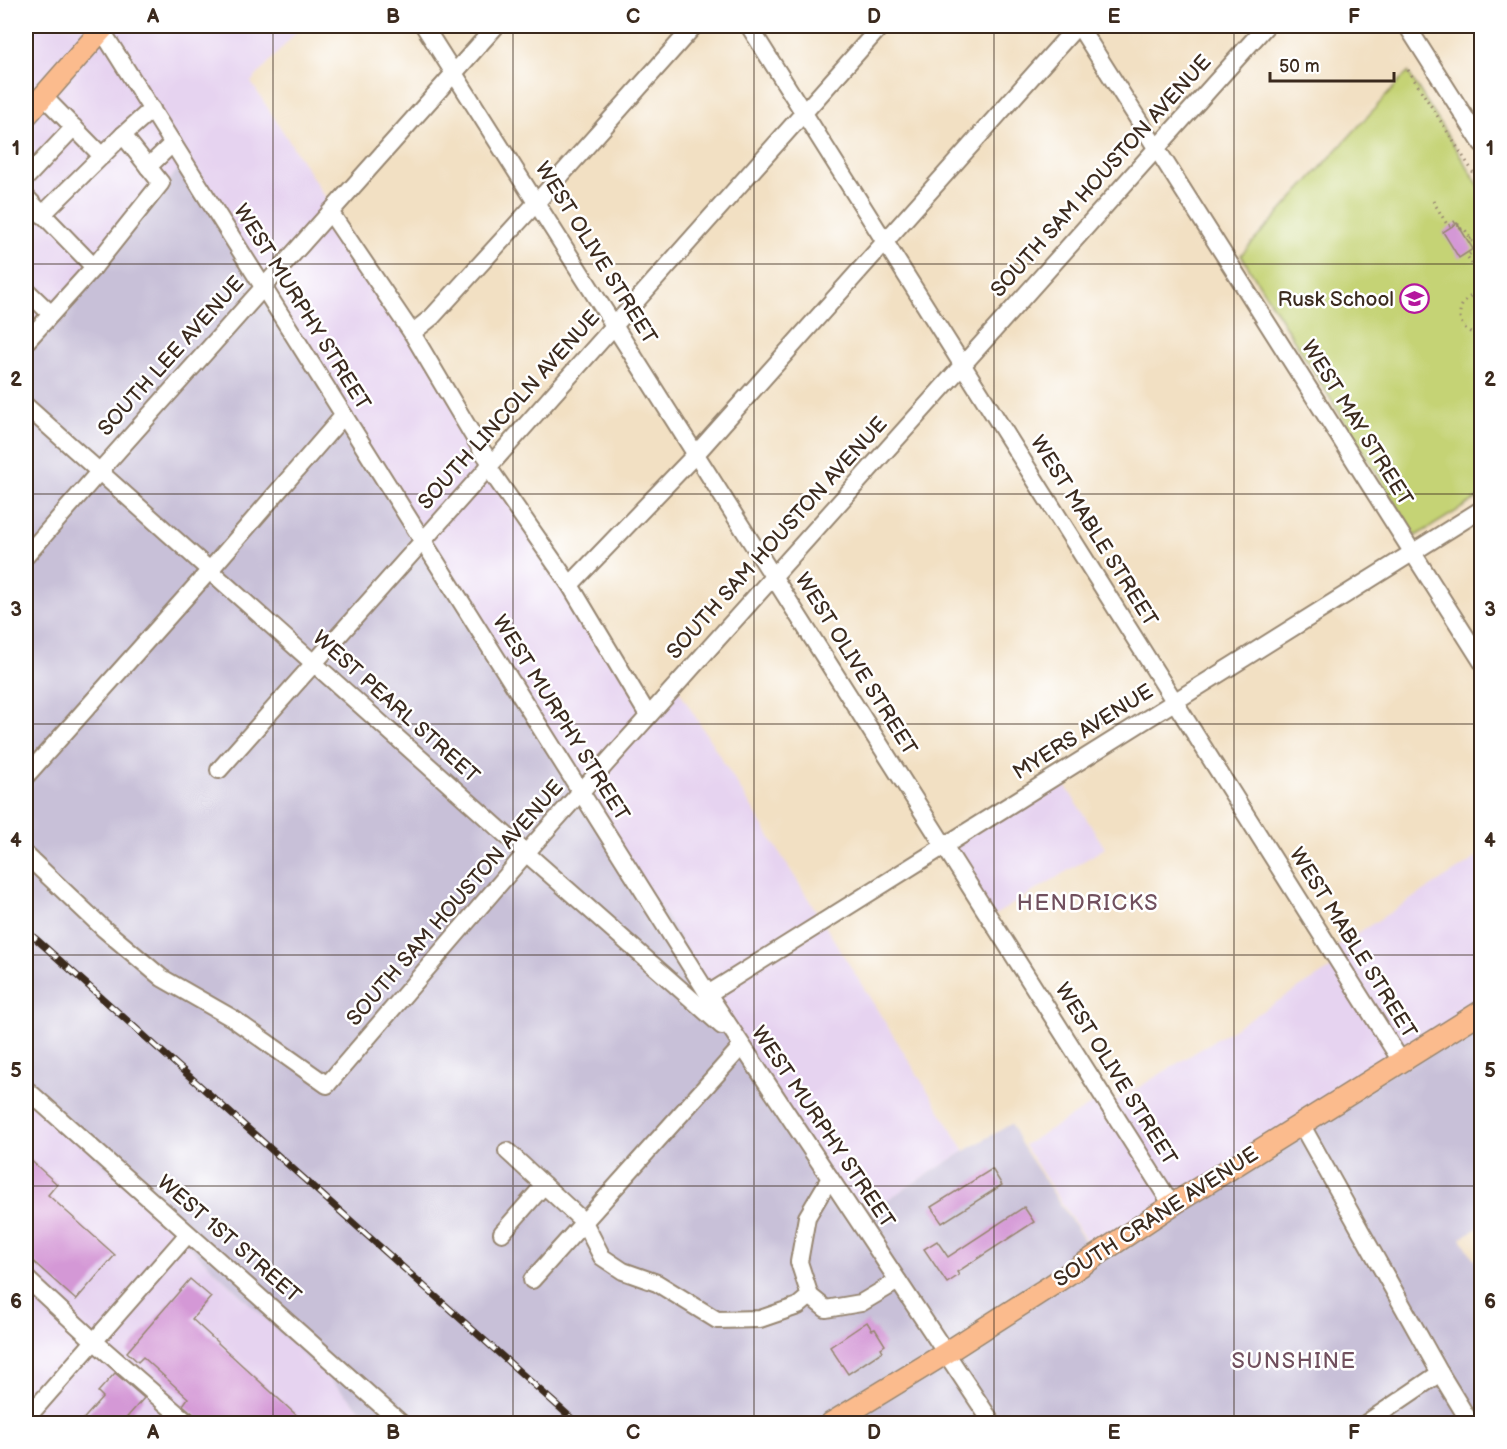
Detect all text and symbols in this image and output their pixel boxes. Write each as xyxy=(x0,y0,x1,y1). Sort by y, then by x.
text: A xyxy=(146,5,160,29)
text: B xyxy=(386,5,400,29)
text: C xyxy=(626,5,640,29)
text: D xyxy=(867,5,881,29)
text: E xyxy=(1108,5,1121,29)
text: F xyxy=(1348,5,1360,29)
scale bar xyxy=(1270,45,1394,83)
street label: SOUTH SAM HOUSTON AVENUE xyxy=(986,50,1216,302)
text: 50 m xyxy=(1279,56,1320,77)
text: 1 xyxy=(12,137,20,161)
text: 1 xyxy=(1486,137,1494,161)
street label: WEST OLIVE STREET xyxy=(530,157,663,349)
street label: WEST MURPHY STREET xyxy=(228,199,376,415)
street label: SOUTH LEE AVENUE xyxy=(93,271,249,441)
school or university icon: Rusk School xyxy=(1399,283,1431,315)
place label: Rusk School xyxy=(1277,287,1394,312)
street label: SOUTH LINCOLN AVENUE xyxy=(413,305,605,515)
street label: WEST MAY STREET xyxy=(1296,336,1418,511)
text: 2 xyxy=(10,368,22,392)
text: 2 xyxy=(1484,368,1496,392)
street label: SOUTH SAM HOUSTON AVENUE xyxy=(662,412,892,664)
street label: WEST MABLE STREET xyxy=(1025,431,1163,631)
street label: WEST OLIVE STREET xyxy=(790,568,923,760)
text: 3 xyxy=(10,598,22,622)
text: 3 xyxy=(1484,598,1496,622)
street label: WEST MURPHY STREET xyxy=(487,610,635,826)
street label: WEST PEARL STREET xyxy=(307,625,485,789)
street label: MYERS AVENUE xyxy=(1008,679,1158,785)
street label: SOUTH SAM HOUSTON AVENUE xyxy=(341,775,569,1031)
text: 4 xyxy=(10,829,22,853)
text: 4 xyxy=(1484,829,1496,853)
street label: WEST MABLE STREET xyxy=(1284,843,1422,1043)
district label: HENDRICKS xyxy=(1017,890,1159,917)
street label: WEST OLIVE STREET xyxy=(1050,978,1183,1170)
street label: WEST MURPHY STREET xyxy=(746,1021,900,1233)
text: 5 xyxy=(10,1059,22,1083)
text: 5 xyxy=(1484,1059,1496,1083)
street label: SOUTH CRANE AVENUE xyxy=(1049,1142,1263,1292)
street label: WEST 1ST STREET xyxy=(152,1170,306,1308)
text: 6 xyxy=(10,1290,22,1314)
text: 6 xyxy=(1484,1290,1496,1314)
district label: SUNSHINE xyxy=(1231,1348,1357,1375)
text: A xyxy=(146,1421,160,1445)
text: B xyxy=(386,1421,400,1445)
text: C xyxy=(626,1421,640,1445)
text: D xyxy=(867,1421,881,1445)
text: E xyxy=(1108,1421,1121,1445)
text: F xyxy=(1348,1421,1360,1445)

